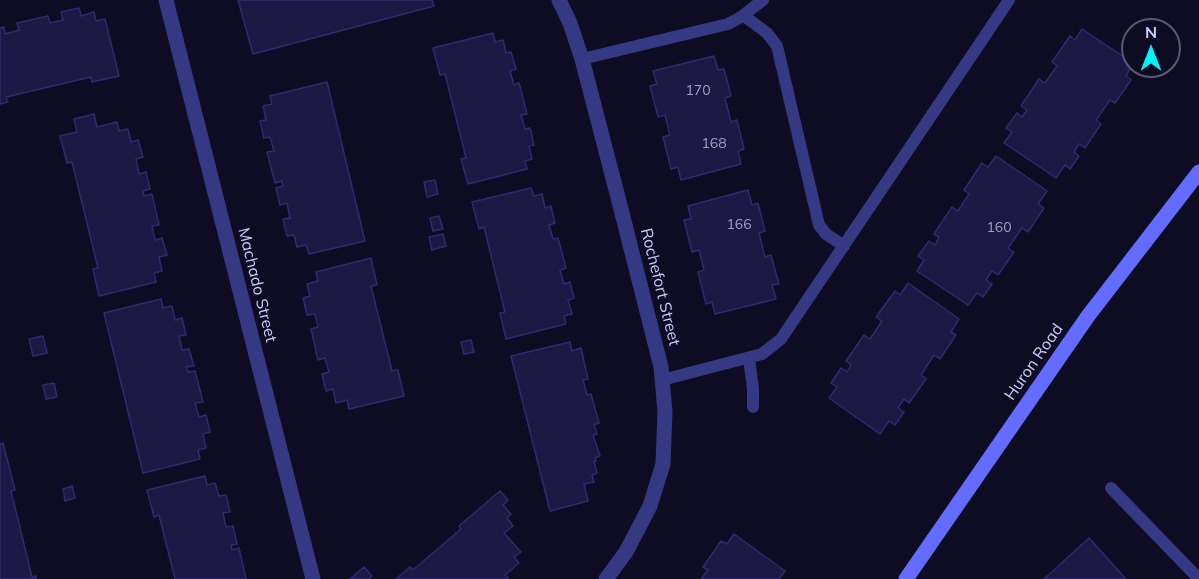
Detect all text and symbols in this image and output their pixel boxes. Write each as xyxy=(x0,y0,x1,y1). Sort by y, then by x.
north arrow xyxy=(1121,18,1181,78)
text: N xyxy=(1145,22,1157,42)
house number: 170 xyxy=(685,83,711,99)
house number: 168 xyxy=(701,136,727,152)
house number: 166 xyxy=(726,217,752,233)
house number: 160 xyxy=(986,220,1012,236)
street label: Machado Street xyxy=(233,226,281,344)
street label: Rochefort Street xyxy=(636,226,684,348)
street label: Huron Road xyxy=(1001,320,1067,404)

